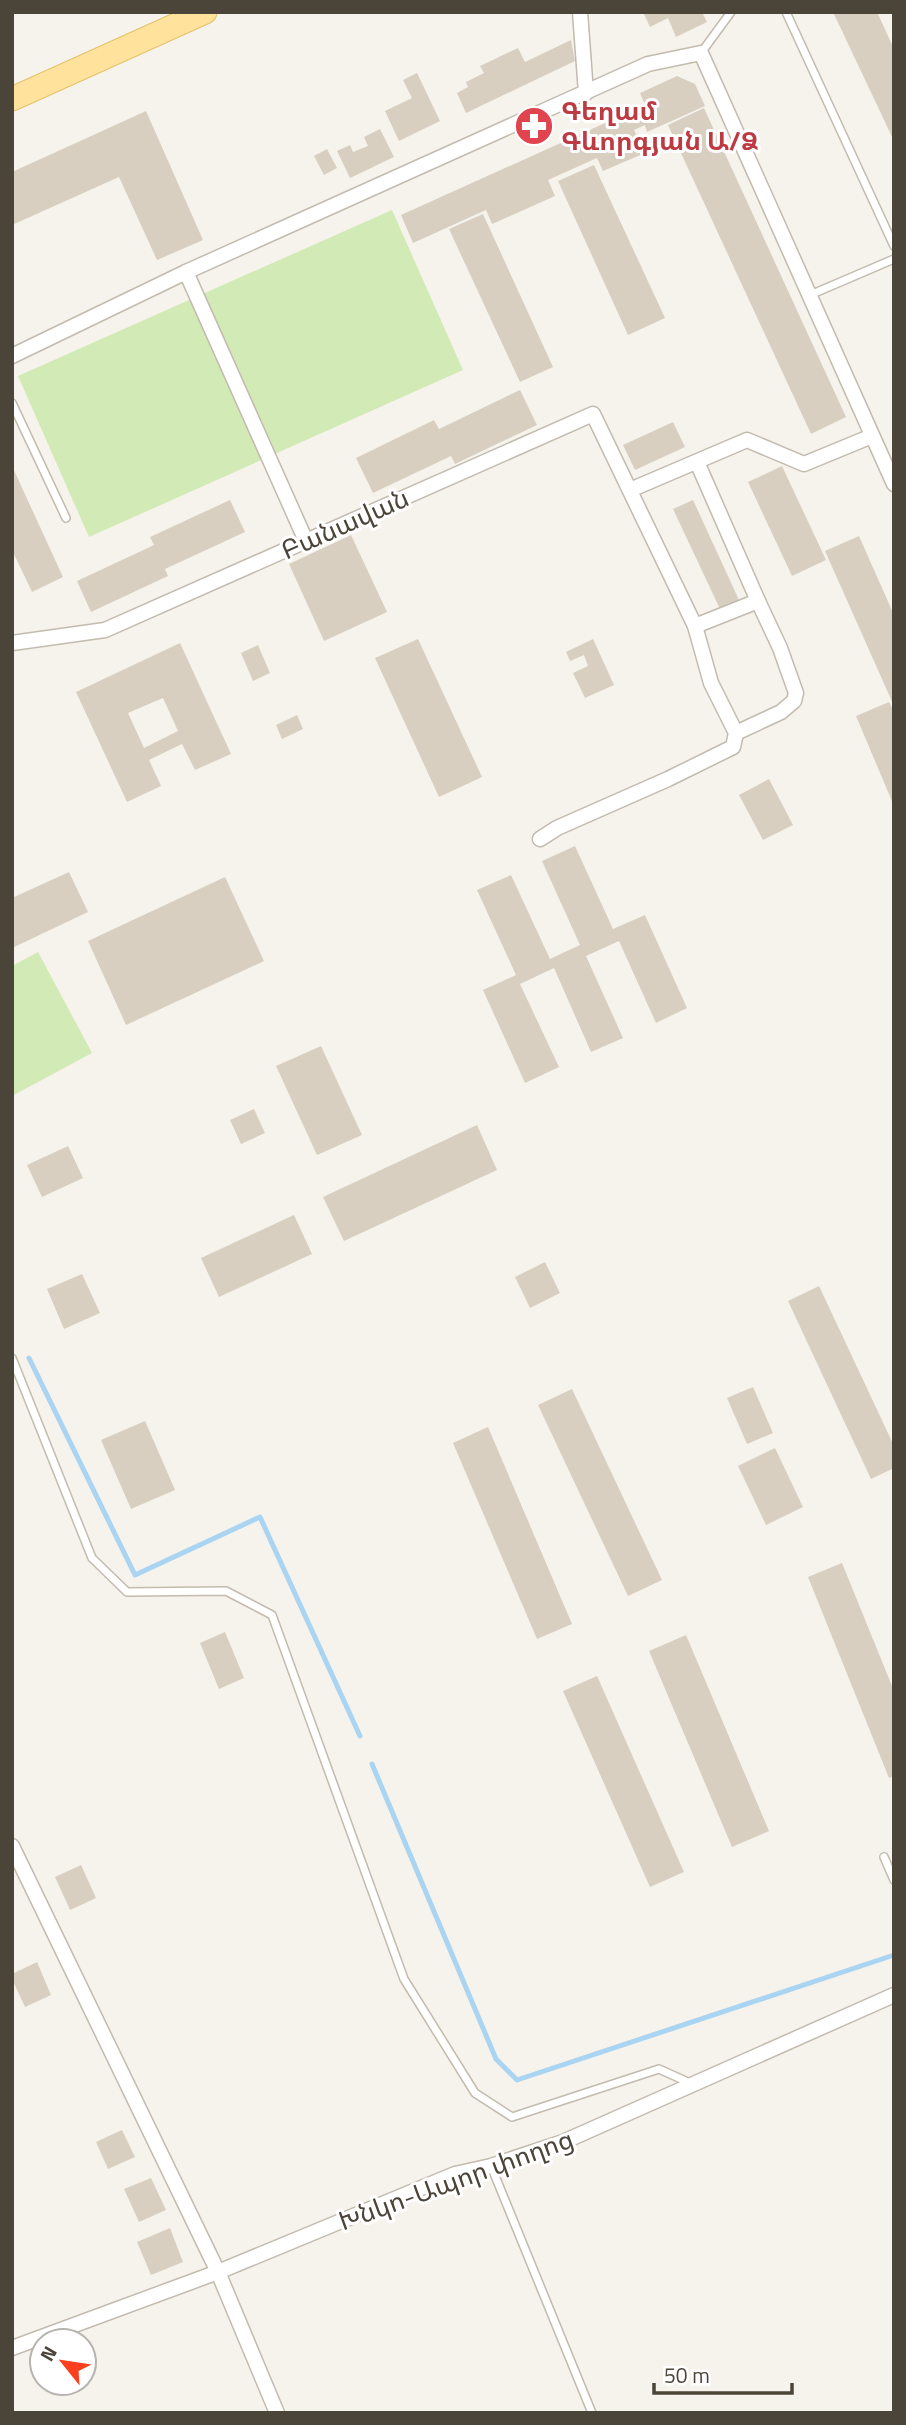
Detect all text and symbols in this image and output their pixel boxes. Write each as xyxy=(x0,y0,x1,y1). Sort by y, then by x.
place label: Գեղամ Գևորգյան Ա/Ձ xyxy=(561,91,758,160)
pharmacy icon: Գեղամ Գևորգյան Ա/Ձ xyxy=(513,105,555,147)
street label: Բանավան xyxy=(274,478,415,569)
street label: Խնկո-Ապոր փողոց xyxy=(333,2119,579,2240)
north arrow xyxy=(28,2327,98,2397)
text: N xyxy=(32,2340,64,2366)
scale bar xyxy=(654,2352,792,2396)
text: 50 m xyxy=(664,2359,710,2391)

